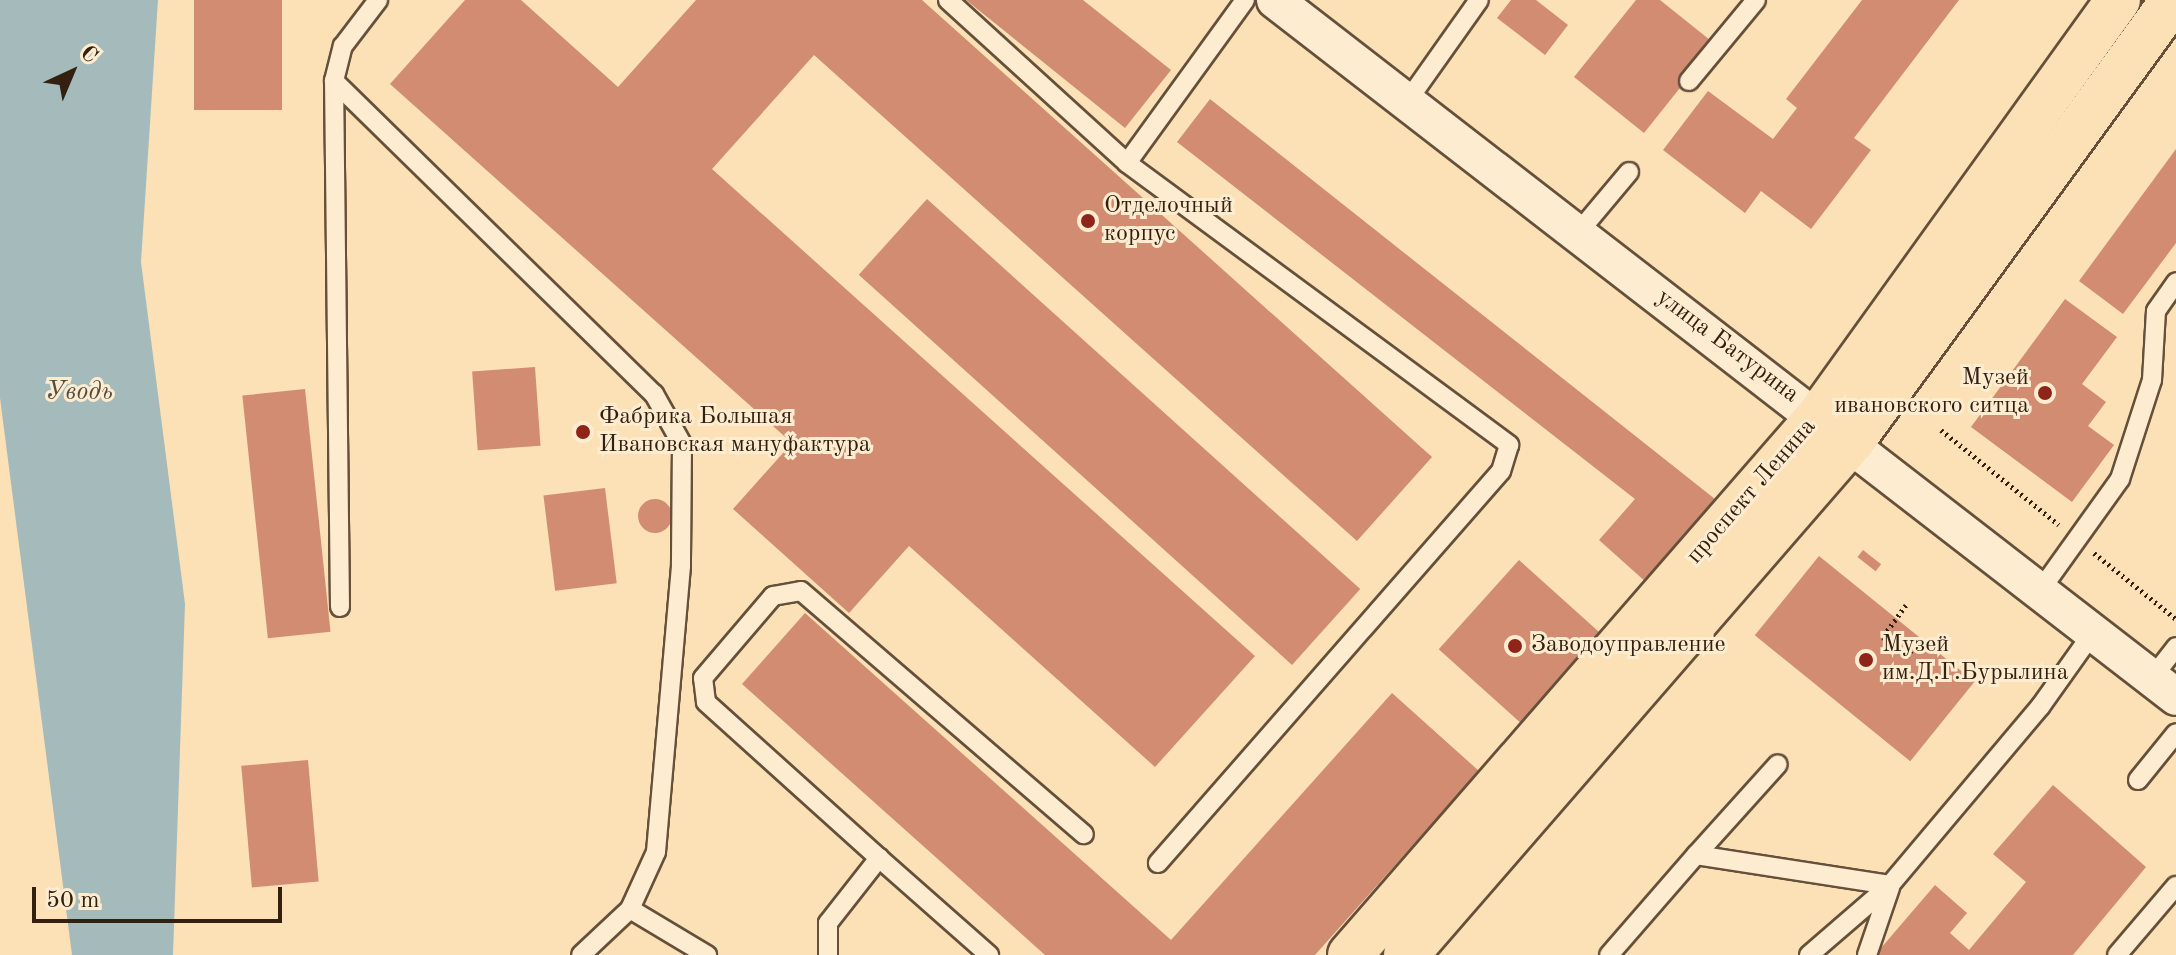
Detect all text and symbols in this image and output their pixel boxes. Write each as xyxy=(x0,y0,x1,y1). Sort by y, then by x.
north arrow xyxy=(32,32,112,112)
text: С xyxy=(76,42,102,68)
place label: Отделочный корпус xyxy=(1104,193,1233,249)
marker: Отделочный корпус xyxy=(1079,212,1097,230)
street label: улица Батурина xyxy=(1650,284,1804,410)
place label: Музей ивановского ситца xyxy=(1834,365,2029,421)
water label: Уводь xyxy=(45,377,113,409)
marker: Музей ивановского ситца xyxy=(2036,384,2054,402)
place label: Фабрика Большая Ивановская мануфактура xyxy=(599,404,871,460)
street label: проспект Ленина xyxy=(1681,413,1823,571)
marker: Фабрика Большая Ивановская мануфактура xyxy=(574,423,592,441)
place label: Заводоуправление xyxy=(1531,632,1726,660)
place label: Музей им.Д.Г.Бурылина xyxy=(1882,632,2069,688)
marker: Заводоуправление xyxy=(1506,637,1524,655)
marker: Музей им.Д.Г.Бурылина xyxy=(1857,651,1875,669)
scale bar xyxy=(36,871,286,921)
text: 50 m xyxy=(46,889,100,913)

